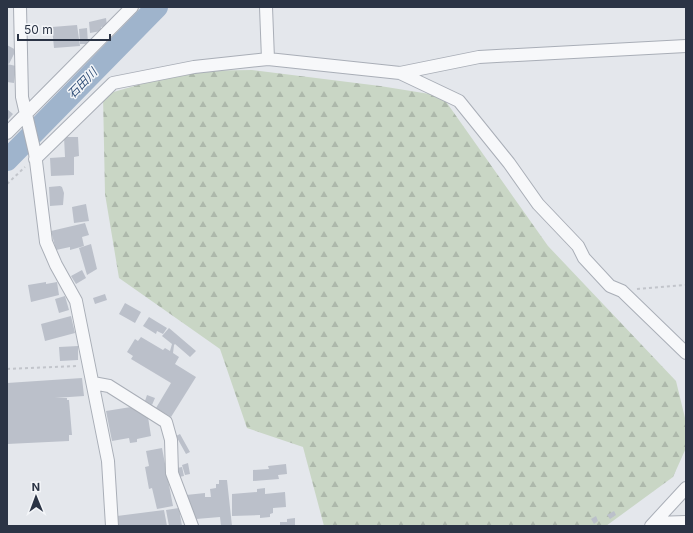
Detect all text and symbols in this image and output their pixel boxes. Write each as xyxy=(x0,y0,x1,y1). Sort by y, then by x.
scale bar xyxy=(18,16,110,42)
text: 50 m xyxy=(24,22,53,37)
water label: 石田川 xyxy=(64,63,101,101)
north arrow xyxy=(16,477,56,517)
text: N xyxy=(32,480,40,494)

